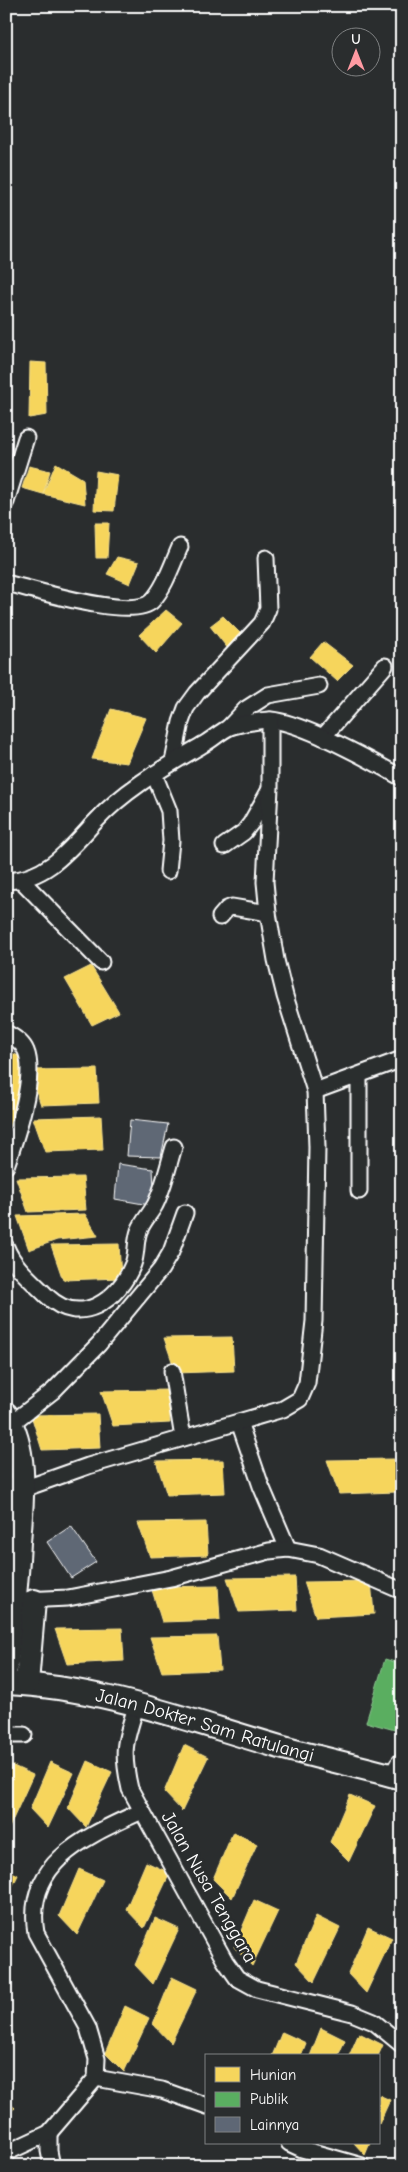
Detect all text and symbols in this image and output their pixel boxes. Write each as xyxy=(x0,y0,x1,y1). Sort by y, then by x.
north arrow xyxy=(330,28,380,78)
text: U xyxy=(351,31,361,48)
street label: Jalan Dokter Sam Ratulangi xyxy=(94,1684,316,1767)
street label: Jalan Nusa Tenggara xyxy=(157,1808,261,1966)
legend xyxy=(205,2054,380,2144)
text: Hunian xyxy=(250,2066,296,2084)
text: Publik xyxy=(250,2090,289,2108)
text: Lainnya xyxy=(250,2116,299,2134)

